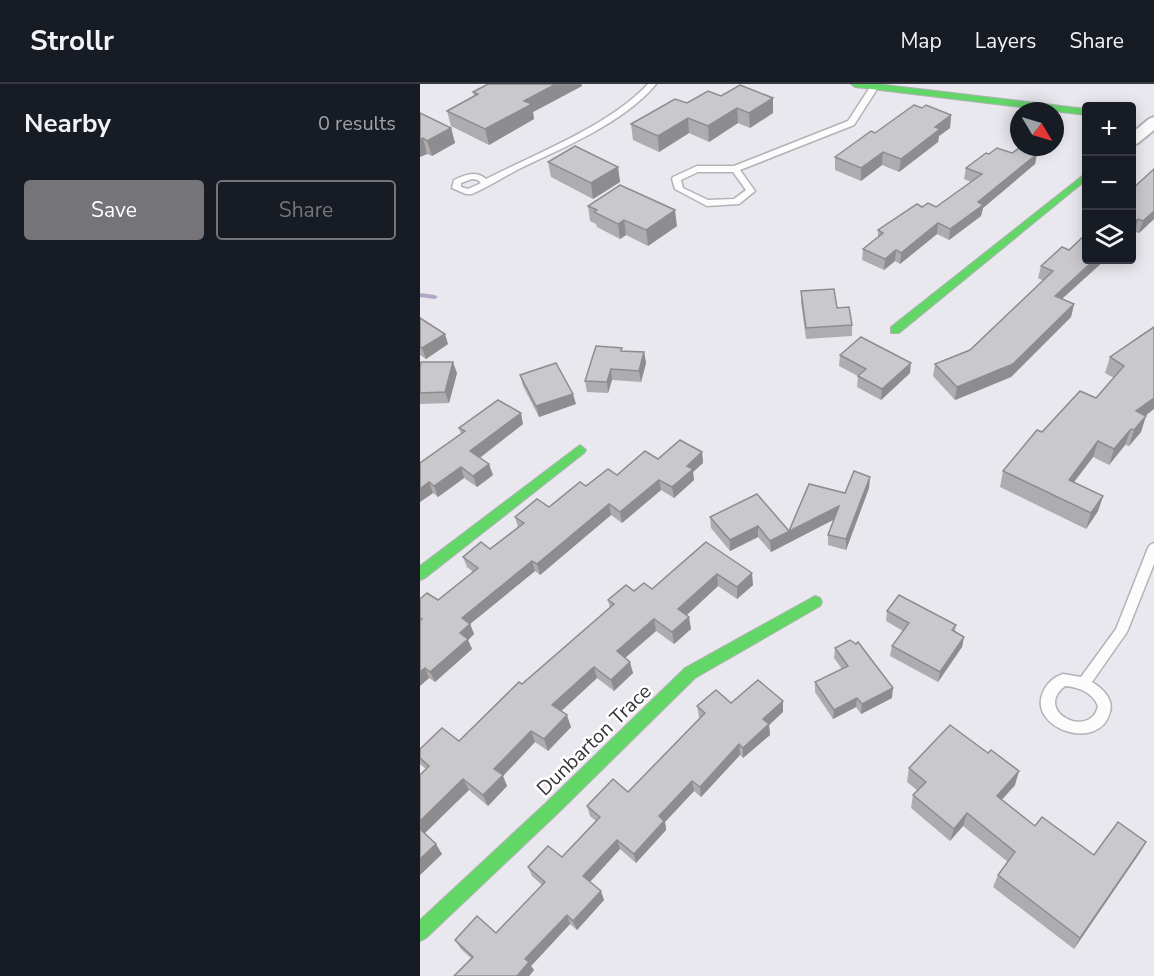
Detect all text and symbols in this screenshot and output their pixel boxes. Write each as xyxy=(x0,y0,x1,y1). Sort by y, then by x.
text: Strollr xyxy=(30,22,114,60)
text: Map xyxy=(900,27,942,55)
text: Layers xyxy=(975,27,1036,55)
text: Share xyxy=(1069,27,1124,55)
north arrow xyxy=(1010,102,1064,156)
map controls xyxy=(1082,102,1136,264)
button: + xyxy=(1082,102,1136,156)
text: Nearby xyxy=(24,106,111,141)
text: 0 results xyxy=(318,110,396,137)
button: − xyxy=(1082,156,1136,210)
button: Save xyxy=(24,180,204,240)
button: Share xyxy=(216,180,396,240)
button: layers xyxy=(1082,210,1136,264)
street label: Dunbarton Trace xyxy=(531,678,657,802)

